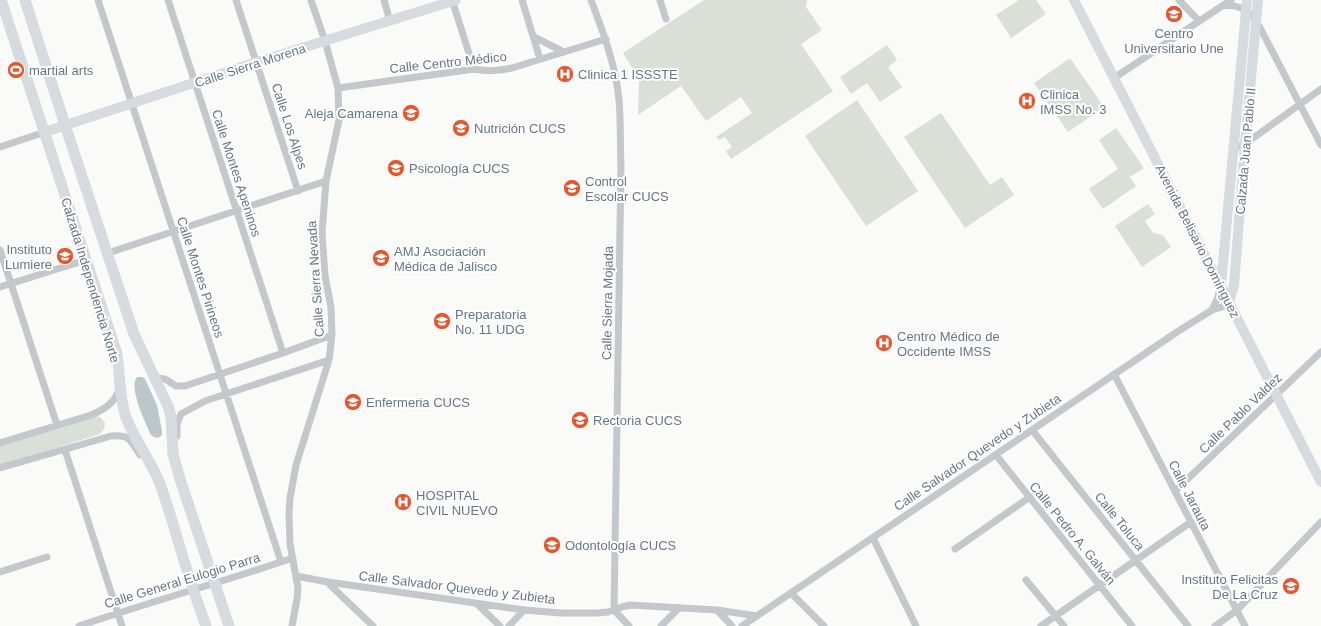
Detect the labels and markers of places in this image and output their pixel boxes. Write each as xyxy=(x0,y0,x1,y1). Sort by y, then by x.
school or university icon: Centro Universitario Une xyxy=(1164,4,1184,24)
place label: Centro Universitario Une xyxy=(1124,26,1224,56)
sports icon: martial arts xyxy=(6,60,26,80)
place label: martial arts xyxy=(29,63,94,78)
hospital icon: Clinica 1 ISSSTE xyxy=(555,64,575,84)
place label: Clinica 1 ISSSTE xyxy=(578,67,678,82)
place label: Clinica IMSS No. 3 xyxy=(1040,87,1106,117)
hospital icon: Clinica IMSS No. 3 xyxy=(1017,91,1037,111)
school or university icon: Aleja Camarena xyxy=(401,103,421,123)
place label: Aleja Camarena xyxy=(305,106,399,121)
school or university icon: Nutrición CUCS xyxy=(451,118,471,138)
place label: Nutrición CUCS xyxy=(474,121,566,136)
school or university icon: Psicología CUCS xyxy=(386,158,406,178)
place label: Psicología CUCS xyxy=(409,161,510,176)
place label: Control Escolar CUCS xyxy=(585,174,669,204)
school or university icon: Control Escolar CUCS xyxy=(562,178,582,198)
place label: Instituto Lumiere xyxy=(5,242,52,272)
place label: AMJ Asociación Médica de Jalisco xyxy=(394,244,497,274)
school or university icon: Instituto Lumiere xyxy=(55,246,75,266)
school or university icon: AMJ Asociación Médica de Jalisco xyxy=(371,248,391,268)
place label: Preparatoria No. 11 UDG xyxy=(455,307,527,337)
school or university icon: Preparatoria No. 11 UDG xyxy=(432,311,452,331)
place label: Centro Médico de Occidente IMSS xyxy=(897,329,1000,359)
hospital icon: Centro Médico de Occidente IMSS xyxy=(874,333,894,353)
school or university icon: Enfermeria CUCS xyxy=(343,392,363,412)
place label: Enfermeria CUCS xyxy=(366,395,470,410)
school or university icon: Rectoria CUCS xyxy=(570,410,590,430)
place label: Rectoria CUCS xyxy=(593,413,682,428)
place label: HOSPITAL CIVIL NUEVO xyxy=(416,488,498,518)
hospital icon: HOSPITAL CIVIL NUEVO xyxy=(393,492,413,512)
school or university icon: Odontología CUCS xyxy=(542,535,562,555)
place label: Odontología CUCS xyxy=(565,538,677,553)
place label: Instituto Felicitas De La Cruz xyxy=(1181,572,1278,602)
school or university icon: Instituto Felicitas De La Cruz xyxy=(1281,576,1301,596)

